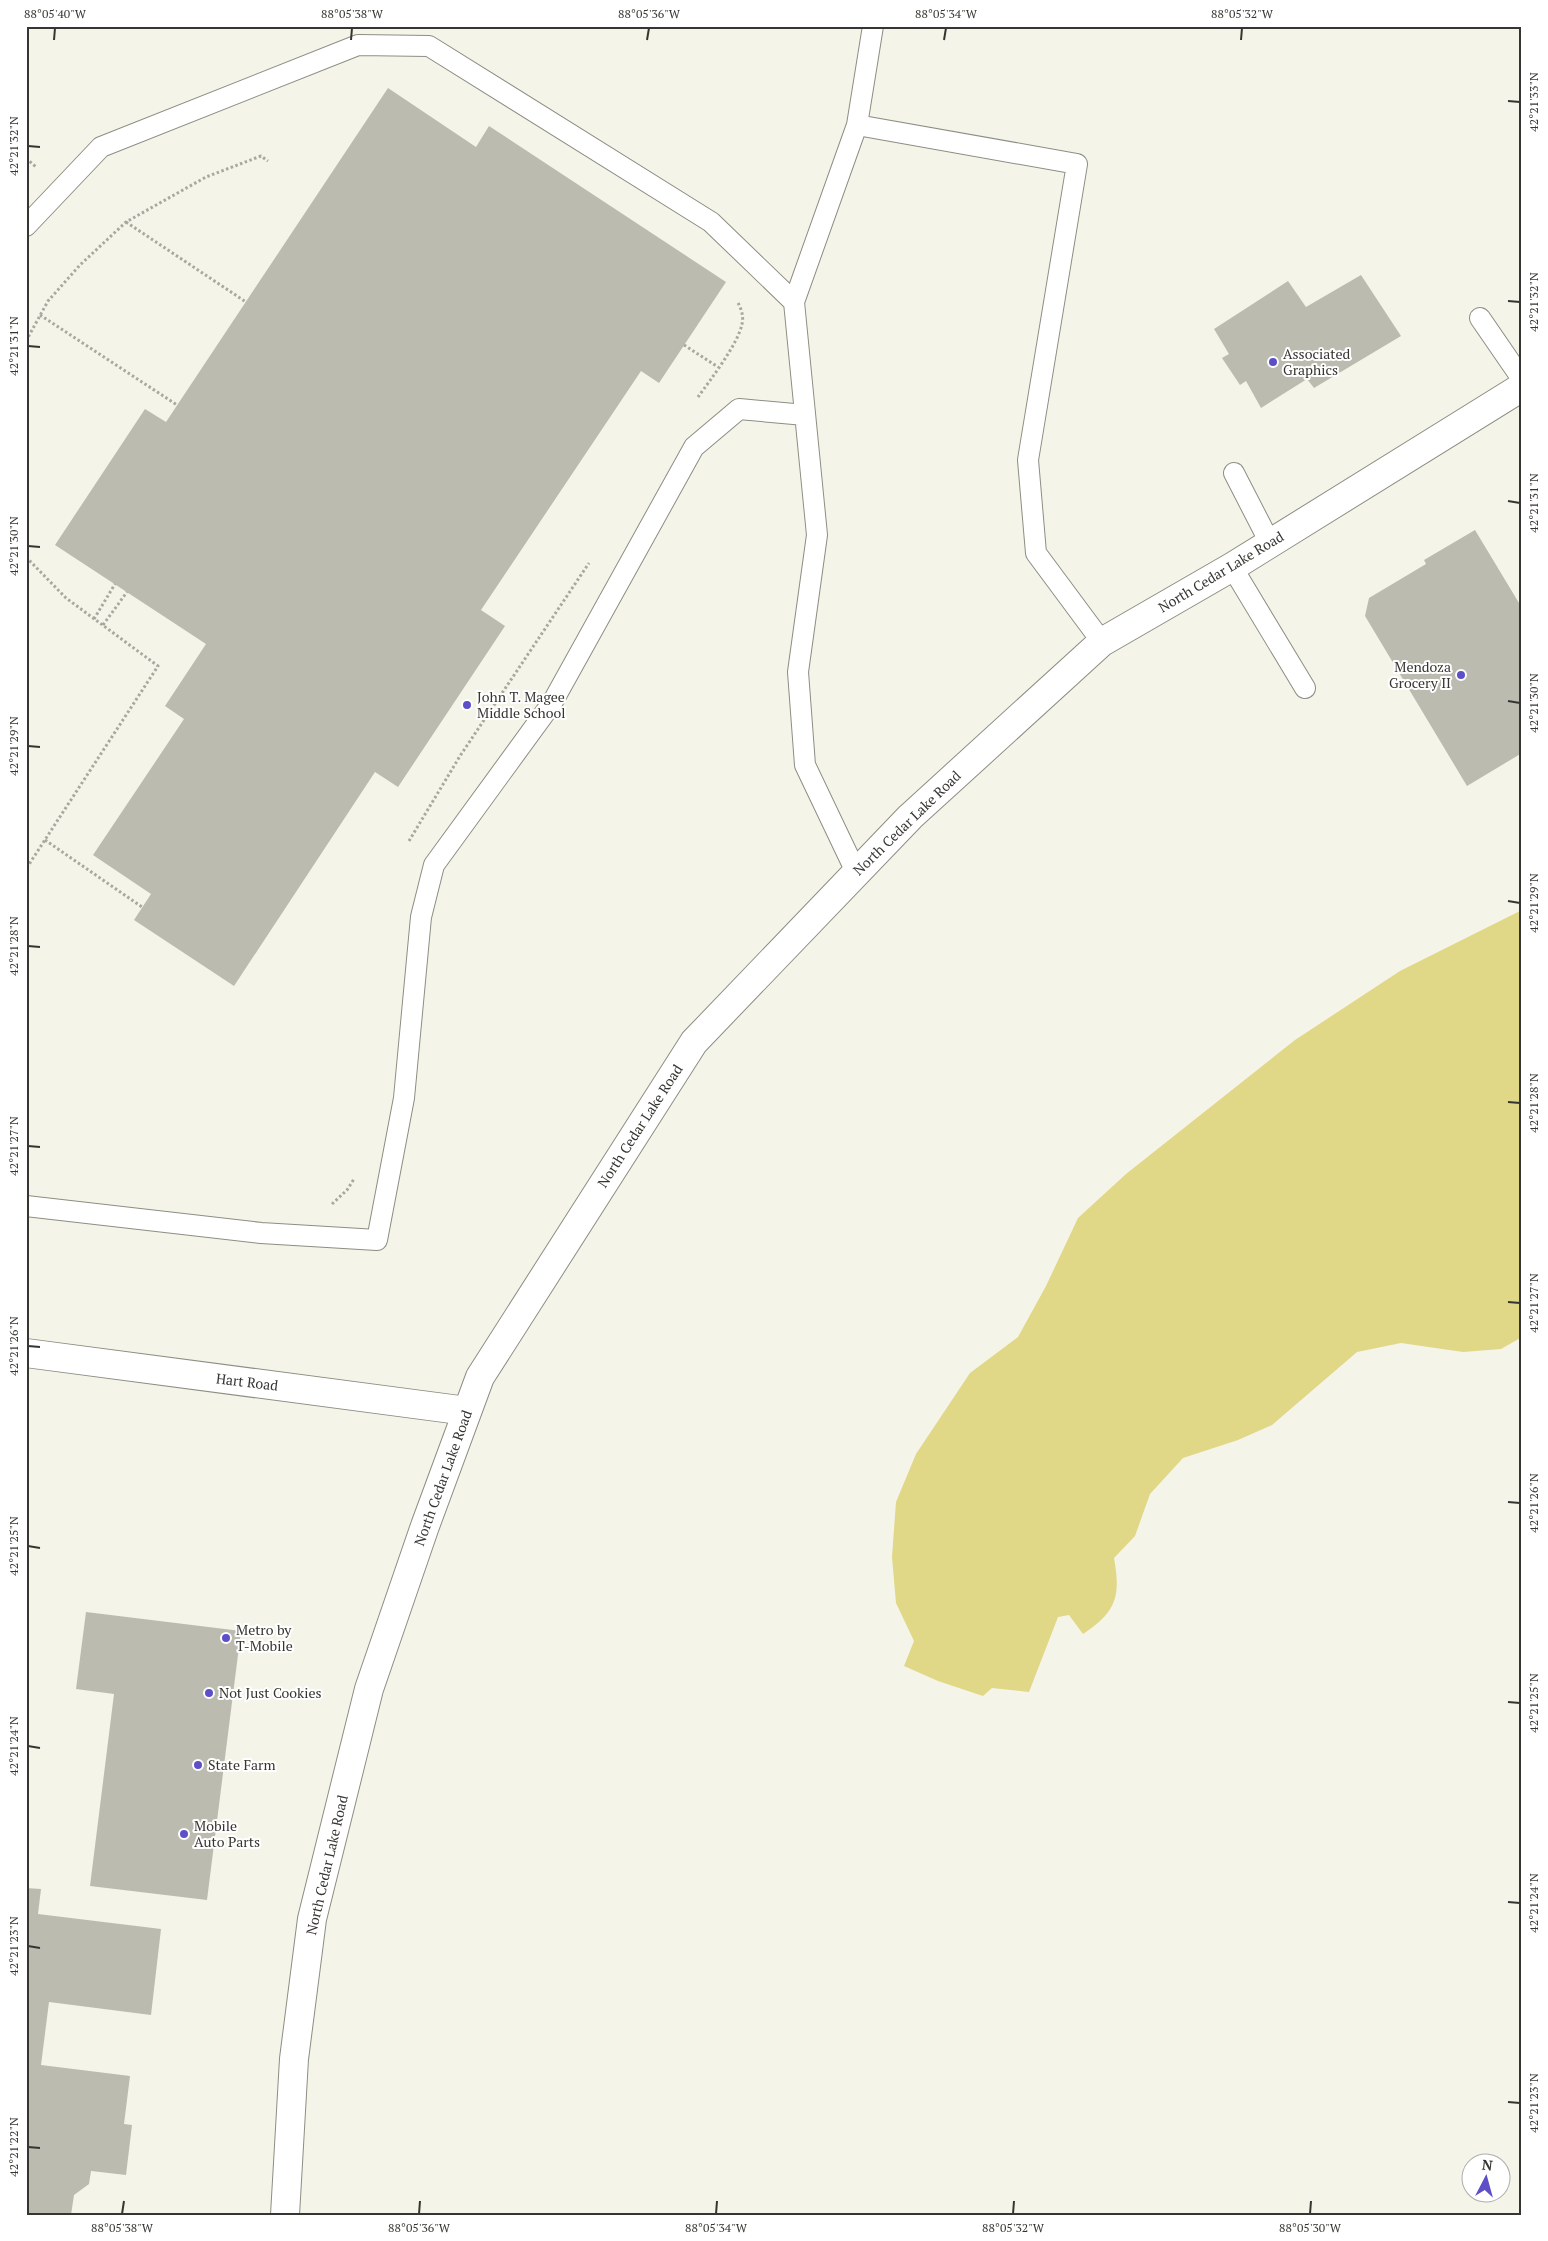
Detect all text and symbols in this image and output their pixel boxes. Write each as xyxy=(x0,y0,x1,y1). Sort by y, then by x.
text: 88°05'40"W xyxy=(24,6,87,21)
text: 88°05'38"W xyxy=(321,6,384,21)
text: 88°05'36"W xyxy=(618,6,681,21)
text: 88°05'34"W xyxy=(915,6,978,21)
text: 88°05'32"W xyxy=(1211,6,1274,21)
text: 42°21'33"N xyxy=(1526,72,1541,132)
text: 42°21'32"N xyxy=(6,116,21,176)
text: 42°21'32"N xyxy=(1526,272,1541,332)
text: 42°21'31"N xyxy=(6,316,21,376)
place label: Associated Graphics xyxy=(1283,344,1350,379)
marker: Associated Graphics xyxy=(1267,356,1279,368)
text: 42°21'31"N xyxy=(1526,473,1541,533)
text: 42°21'30"N xyxy=(6,516,21,576)
street label: North Cedar Lake Road xyxy=(1155,526,1287,617)
place label: Mendoza Grocery II xyxy=(1389,657,1451,692)
marker: Mendoza Grocery II xyxy=(1455,669,1467,681)
text: 42°21'30"N xyxy=(1526,673,1541,733)
place label: John T. Magee Middle School xyxy=(477,687,566,722)
marker: John T. Magee Middle School xyxy=(461,699,473,711)
text: 42°21'29"N xyxy=(6,716,21,776)
street label: North Cedar Lake Road xyxy=(849,766,965,879)
text: 42°21'29"N xyxy=(1526,873,1541,933)
text: 42°21'28"N xyxy=(6,916,21,976)
street label: North Cedar Lake Road xyxy=(593,1060,687,1191)
text: 42°21'28"N xyxy=(1526,1073,1541,1133)
text: 42°21'27"N xyxy=(6,1116,21,1176)
text: 42°21'27"N xyxy=(1526,1273,1541,1333)
text: 42°21'26"N xyxy=(6,1316,21,1376)
street label: Hart Road xyxy=(215,1368,279,1395)
street label: North Cedar Lake Road xyxy=(409,1407,476,1548)
text: 42°21'26"N xyxy=(1526,1473,1541,1533)
text: 42°21'25"N xyxy=(6,1516,21,1576)
place label: Metro by T-Mobile xyxy=(236,1620,293,1655)
marker: Metro by T-Mobile xyxy=(220,1632,232,1644)
text: 42°21'25"N xyxy=(1526,1673,1541,1733)
place label: Not Just Cookies xyxy=(219,1683,322,1702)
marker: Not Just Cookies xyxy=(203,1687,215,1699)
text: 42°21'24"N xyxy=(6,1716,21,1776)
place label: State Farm xyxy=(208,1755,276,1774)
marker: State Farm xyxy=(192,1759,204,1771)
street label: North Cedar Lake Road xyxy=(301,1793,352,1937)
place label: Mobile Auto Parts xyxy=(194,1816,260,1851)
marker: Mobile Auto Parts xyxy=(178,1828,190,1840)
text: 42°21'24"N xyxy=(1526,1873,1541,1933)
text: 42°21'23"N xyxy=(6,1916,21,1976)
text: 42°21'23"N xyxy=(1526,2073,1541,2133)
text: 42°21'22"N xyxy=(6,2117,21,2177)
north arrow xyxy=(1460,2154,1510,2204)
text: N xyxy=(1481,2155,1494,2175)
text: 88°05'38"W xyxy=(91,2220,154,2235)
text: 88°05'36"W xyxy=(388,2220,451,2235)
text: 88°05'34"W xyxy=(685,2220,748,2235)
text: 88°05'32"W xyxy=(982,2220,1045,2235)
text: 88°05'30"W xyxy=(1279,2220,1342,2235)

